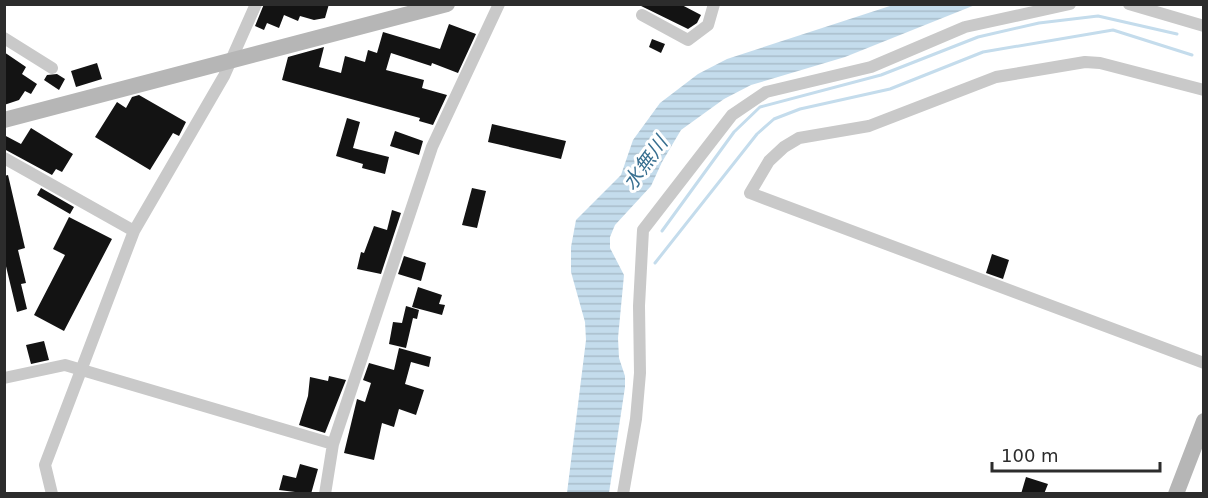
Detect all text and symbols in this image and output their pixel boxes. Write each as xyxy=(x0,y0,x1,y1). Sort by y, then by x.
water label: 水無川 xyxy=(618,130,674,194)
scale bar xyxy=(992,435,1160,473)
text: 100 m xyxy=(1001,445,1059,466)

